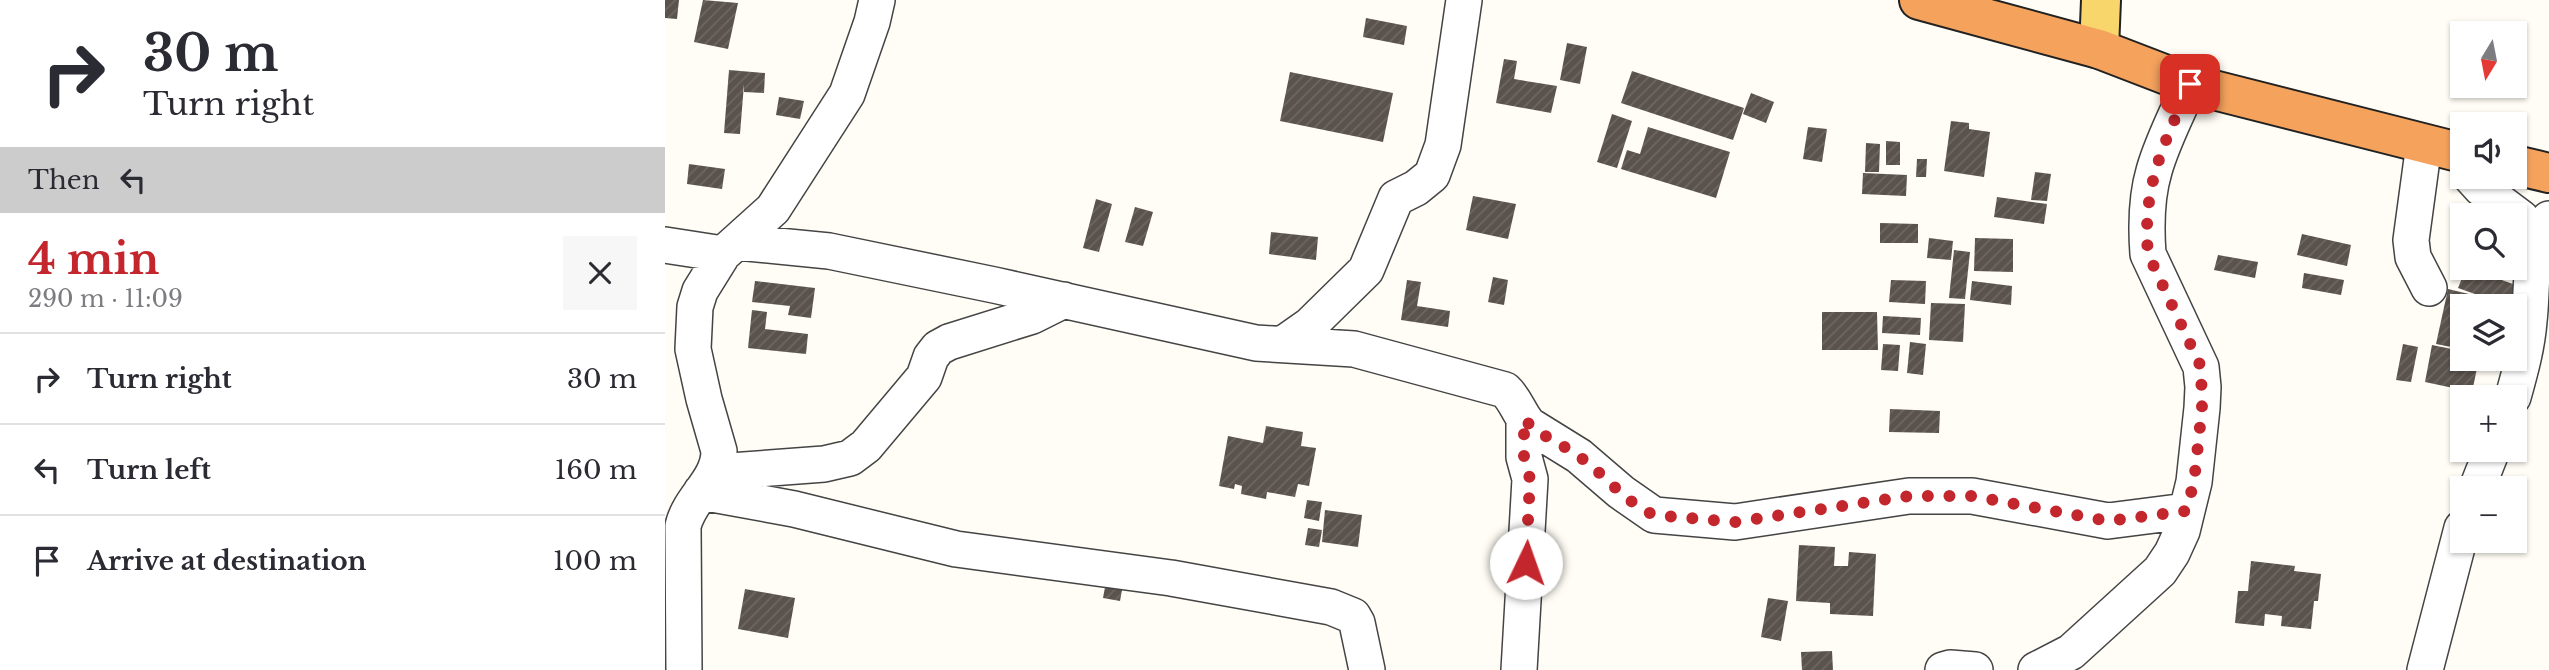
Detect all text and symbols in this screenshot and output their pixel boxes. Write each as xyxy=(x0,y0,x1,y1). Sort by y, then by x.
north arrow xyxy=(2450,21,2527,98)
map controls xyxy=(2450,21,2527,553)
text: 30 m xyxy=(143,23,278,84)
icon: right xyxy=(28,28,119,119)
pin xyxy=(2160,54,2220,114)
icon: arrive xyxy=(2171,65,2209,103)
text: Turn right xyxy=(143,84,314,124)
button: sound xyxy=(2450,112,2527,189)
icon: left xyxy=(114,161,152,199)
text: Then xyxy=(28,164,100,196)
button: search xyxy=(2450,203,2527,280)
text: 4 min xyxy=(28,233,159,285)
button: close xyxy=(563,236,637,310)
text: 290 m · 11:09 xyxy=(28,285,183,313)
button: layers xyxy=(2450,294,2527,371)
icon: right xyxy=(28,360,66,398)
text: Turn right xyxy=(87,363,232,395)
text: 30 m xyxy=(567,363,637,395)
button: + xyxy=(2450,385,2527,462)
icon: left xyxy=(28,451,66,489)
text: Turn left xyxy=(87,454,211,486)
text: 160 m xyxy=(555,454,637,486)
button: − xyxy=(2450,476,2527,553)
position arrow xyxy=(1489,526,1563,600)
icon: arrive xyxy=(28,542,66,580)
text: Arrive at destination xyxy=(87,545,367,577)
text: 100 m xyxy=(553,545,637,577)

